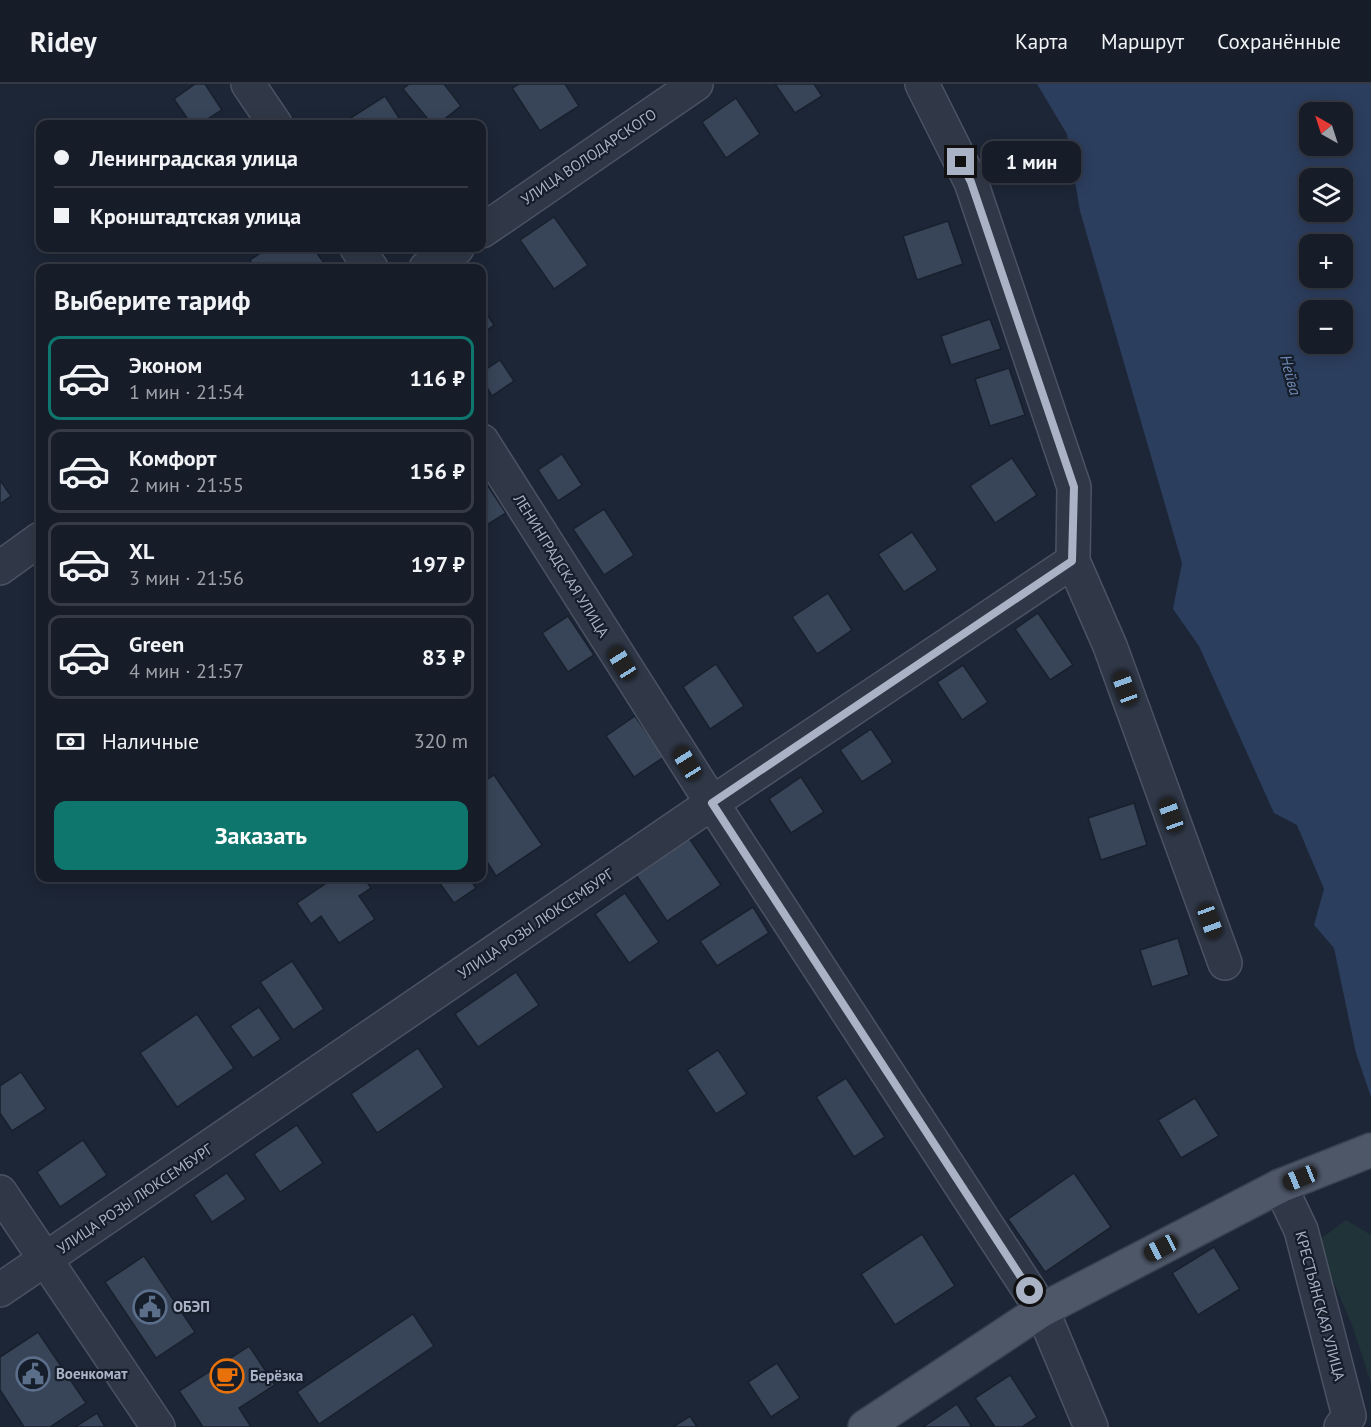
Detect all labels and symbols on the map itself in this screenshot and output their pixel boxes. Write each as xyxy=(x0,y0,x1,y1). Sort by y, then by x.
north arrow xyxy=(1299,102,1353,156)
street label: УЛИЦА ВОЛОДАРСКОГО xyxy=(517,104,660,209)
callout: 1 мин xyxy=(982,141,1081,183)
route end xyxy=(947,148,974,175)
water label: Нейва xyxy=(1276,353,1306,398)
street label: ЛЕНИНГРАДСКАЯ УЛИЦА xyxy=(509,490,613,641)
car xyxy=(605,643,639,683)
car xyxy=(1110,668,1140,708)
car xyxy=(670,743,704,783)
car xyxy=(1156,795,1186,835)
street label: УЛИЦА РОЗЫ ЛЮКСЕМБУРГ xyxy=(454,864,617,983)
car xyxy=(1195,901,1225,941)
street label: УЛИЦА РОЗЫ ЛЮКСЕМБУРГ xyxy=(53,1139,216,1258)
car xyxy=(1280,1163,1320,1193)
street label: КРЕСТЬЯНСКАЯ УЛИЦА xyxy=(1291,1229,1350,1383)
car xyxy=(1141,1232,1181,1264)
route start xyxy=(1016,1277,1043,1304)
public building icon: ОБЭП xyxy=(132,1289,168,1325)
place label: ОБЭП xyxy=(173,1297,210,1316)
public building icon: Военкомат xyxy=(15,1356,51,1392)
cafe icon: Берёзка xyxy=(209,1358,245,1394)
place label: Военкомат xyxy=(56,1364,128,1383)
place label: Берёзка xyxy=(250,1366,303,1385)

